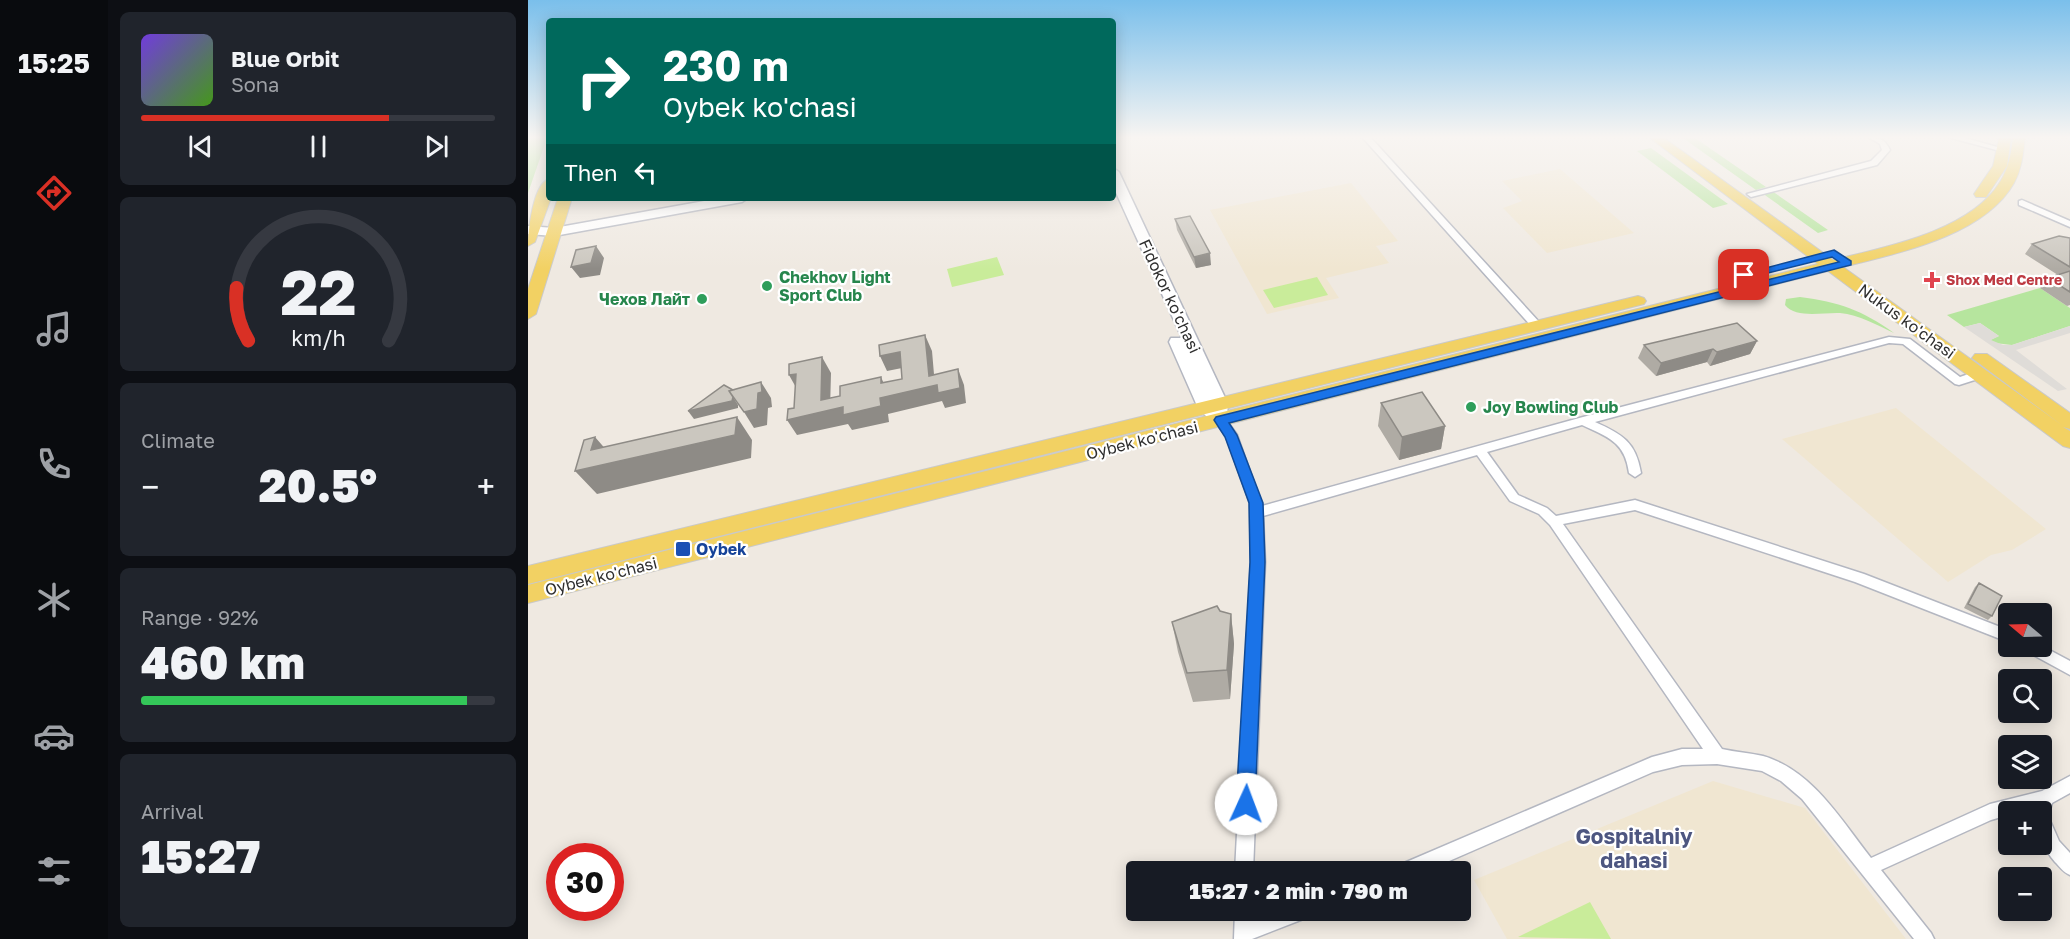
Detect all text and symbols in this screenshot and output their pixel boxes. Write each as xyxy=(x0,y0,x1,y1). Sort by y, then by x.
text: 230 m xyxy=(663,40,789,90)
icon: right xyxy=(564,42,642,120)
text: Blue Orbit xyxy=(231,45,339,72)
text: 15:25 xyxy=(18,47,90,79)
text: Sona xyxy=(231,72,279,96)
text: Oybek ko'chasi xyxy=(663,91,857,123)
icon: previous xyxy=(184,130,217,163)
icon: pause xyxy=(302,130,335,163)
icon: next xyxy=(420,130,453,163)
icon: left xyxy=(629,156,662,189)
text: Then xyxy=(564,159,617,186)
icon: directions xyxy=(33,172,75,214)
street label: Fidokor ko'chasi xyxy=(1135,236,1205,356)
pin xyxy=(1718,249,1769,300)
text: 22 xyxy=(280,254,356,329)
icon: arrive xyxy=(1727,258,1760,291)
place label: Chekhov Light Sport Club xyxy=(779,267,891,305)
marker: Shox Med Centre xyxy=(1923,271,1941,289)
place label: Shox Med Centre xyxy=(1946,271,2062,288)
marker: Chekhov Light Sport Club xyxy=(760,279,774,293)
street label: Nukus ko'chasi xyxy=(1855,279,1959,363)
place label: Чехов Лайт xyxy=(599,289,690,309)
marker: Чехов Лайт xyxy=(695,292,709,306)
icon: music xyxy=(33,308,75,350)
text: km/h xyxy=(291,326,345,352)
place label: Joy Bowling Club xyxy=(1483,397,1619,417)
marker: Joy Bowling Club xyxy=(1464,400,1478,414)
street label: Oybek ko'chasi xyxy=(1084,416,1200,464)
text: Climate xyxy=(141,428,215,452)
icon: phone xyxy=(33,443,75,485)
text: 20.5° xyxy=(259,458,377,512)
text: − xyxy=(141,467,159,506)
text: + xyxy=(477,467,495,506)
place label: Oybek xyxy=(696,539,747,559)
marker: Oybek xyxy=(674,540,692,558)
street label: Oybek ko'chasi xyxy=(543,552,659,600)
icon: climate xyxy=(33,579,75,621)
north arrow xyxy=(1998,603,2052,657)
map controls xyxy=(1998,603,2052,921)
text: Range · 92% xyxy=(141,605,258,629)
text: 460 km xyxy=(141,635,305,689)
button: search xyxy=(1998,669,2052,723)
icon: car xyxy=(33,715,75,757)
button: layers xyxy=(1998,735,2052,789)
position arrow xyxy=(1214,772,1278,836)
text: Arrival xyxy=(141,799,204,823)
button: + xyxy=(1998,801,2052,855)
district label: Gospitalniy dahasi xyxy=(1575,823,1693,873)
text: 15:27 xyxy=(141,829,260,883)
speed limit sign: 30 xyxy=(546,843,624,921)
icon: filters xyxy=(33,850,75,892)
button: − xyxy=(1998,867,2052,921)
text: 15:27 · 2 min · 790 m xyxy=(1189,877,1408,904)

